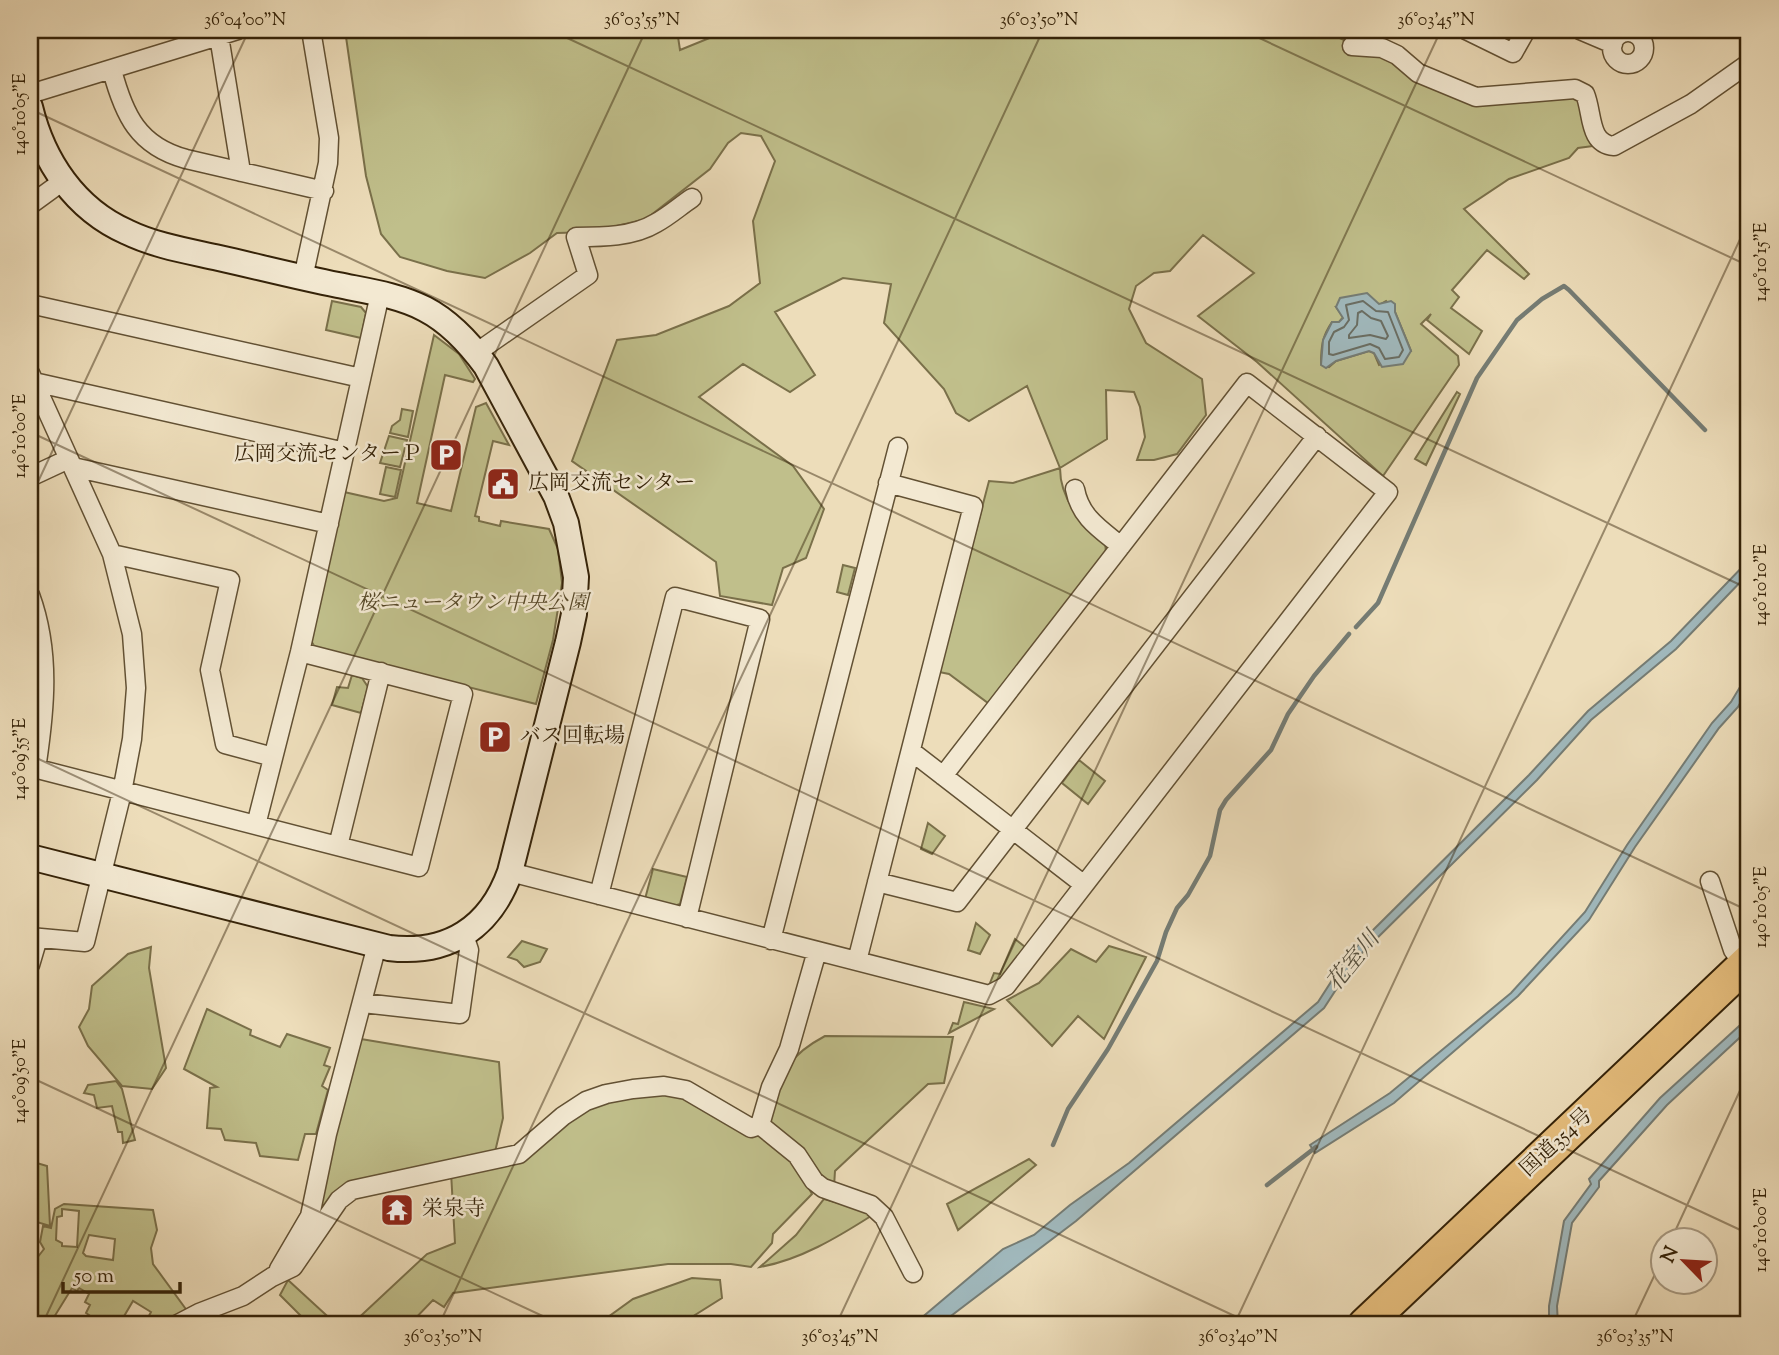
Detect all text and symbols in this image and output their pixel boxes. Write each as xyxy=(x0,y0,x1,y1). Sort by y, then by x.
text: 36°04'00"N xyxy=(204,8,286,34)
text: 36°03'55"N xyxy=(604,8,680,34)
text: 36°03'50"N xyxy=(999,8,1079,34)
text: 36°03'45"N xyxy=(1397,8,1475,34)
text: 140°10'05"E xyxy=(8,73,34,155)
text: 140°10'15"E xyxy=(1749,222,1775,302)
text: 140°10'00"E xyxy=(8,394,34,478)
parking icon: 広岡交流センターＰ xyxy=(427,436,465,474)
place label: 広岡交流センターＰ xyxy=(234,440,422,470)
public building icon: 広岡交流センター xyxy=(484,465,522,503)
place label: 広岡交流センター xyxy=(528,469,695,499)
text: 140°10'10"E xyxy=(1749,544,1775,626)
park label: 桜ニュータウン中央公園 xyxy=(358,589,591,619)
text: 140°09'55"E xyxy=(8,718,34,800)
parking icon: バス回転場 xyxy=(476,718,514,756)
place label: バス回転場 xyxy=(520,722,625,752)
text: 140°10'05"E xyxy=(1749,866,1775,948)
water label: 花室川 xyxy=(1319,922,1390,999)
text: 140°09'50"E xyxy=(8,1038,34,1123)
street label: 国道354号 xyxy=(1514,1102,1600,1184)
text: 140°10'00"E xyxy=(1749,1188,1775,1272)
temple icon: 栄泉寺 xyxy=(378,1191,416,1229)
place label: 栄泉寺 xyxy=(422,1195,485,1225)
north arrow xyxy=(1650,1226,1720,1296)
text: N xyxy=(1655,1242,1686,1267)
scale bar xyxy=(63,1250,180,1294)
text: 50 m xyxy=(73,1262,114,1292)
text: 36°03'50"N xyxy=(403,1325,483,1351)
text: 36°03'45"N xyxy=(801,1325,879,1351)
text: 36°03'40"N xyxy=(1198,1325,1278,1351)
text: 36°03'35"N xyxy=(1596,1325,1674,1351)

